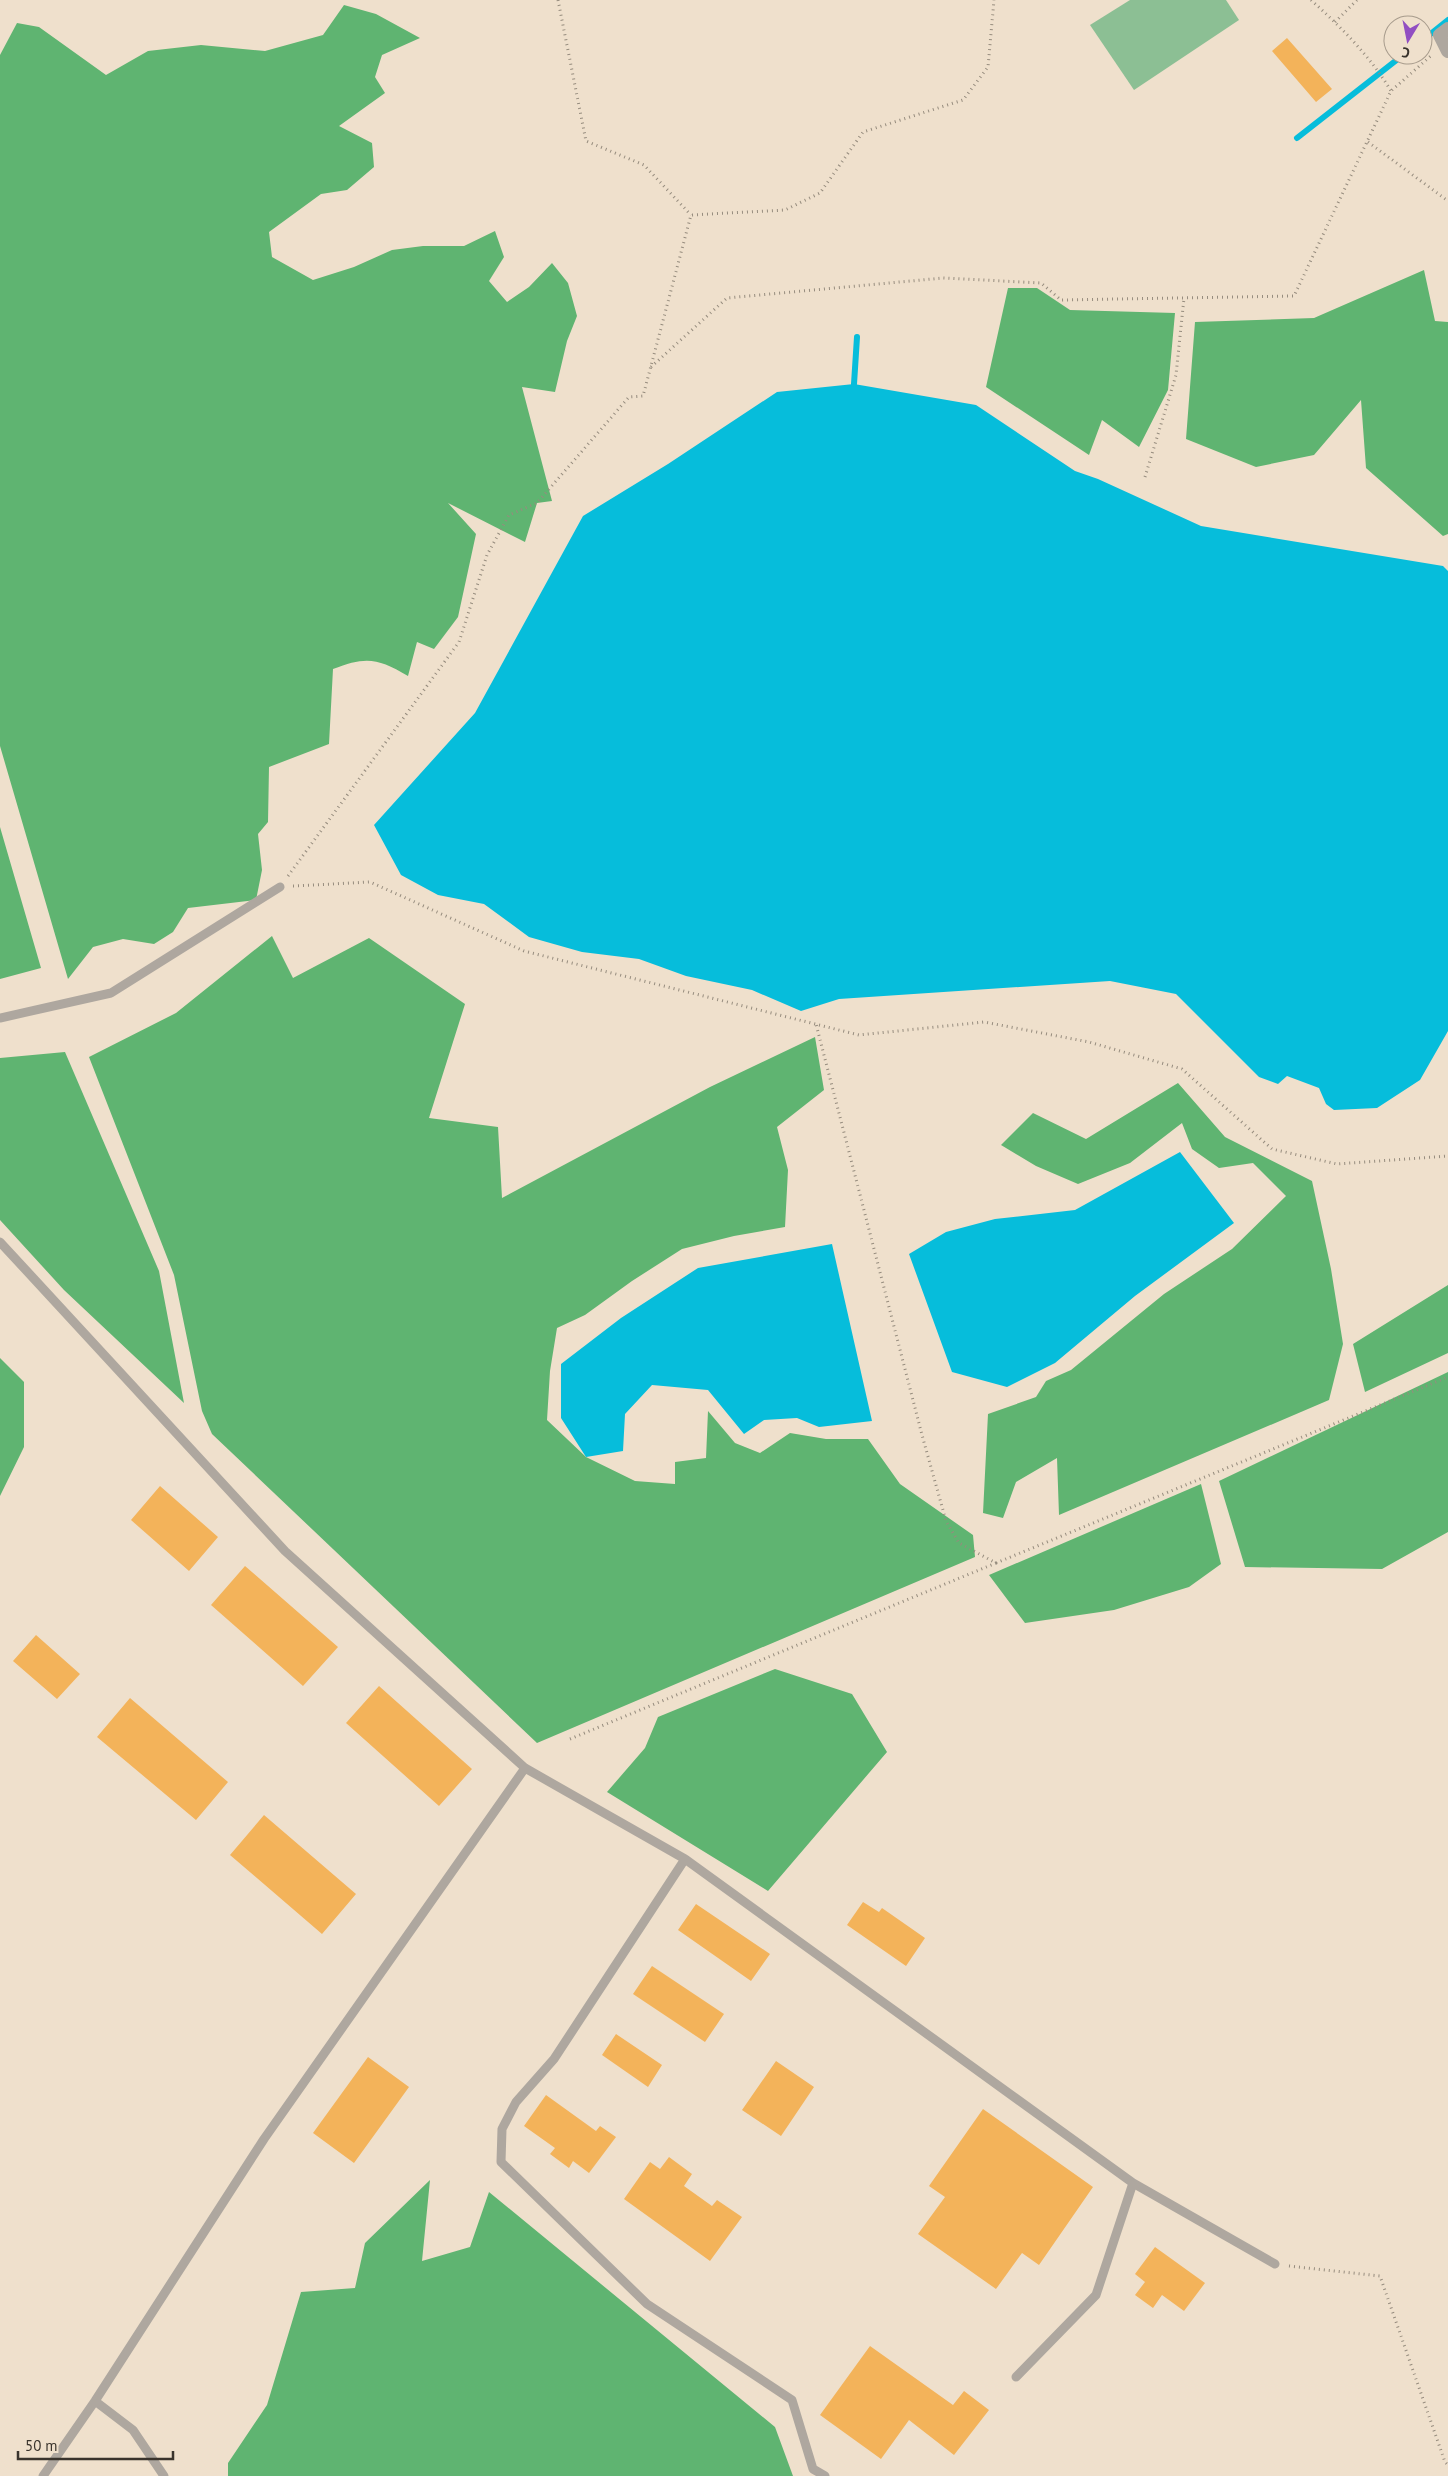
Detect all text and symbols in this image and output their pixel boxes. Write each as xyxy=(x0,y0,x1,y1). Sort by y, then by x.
north arrow xyxy=(1383,15,1433,65)
text: С xyxy=(1400,43,1411,62)
scale bar xyxy=(18,2428,172,2460)
text: 50 m xyxy=(25,2436,58,2455)

